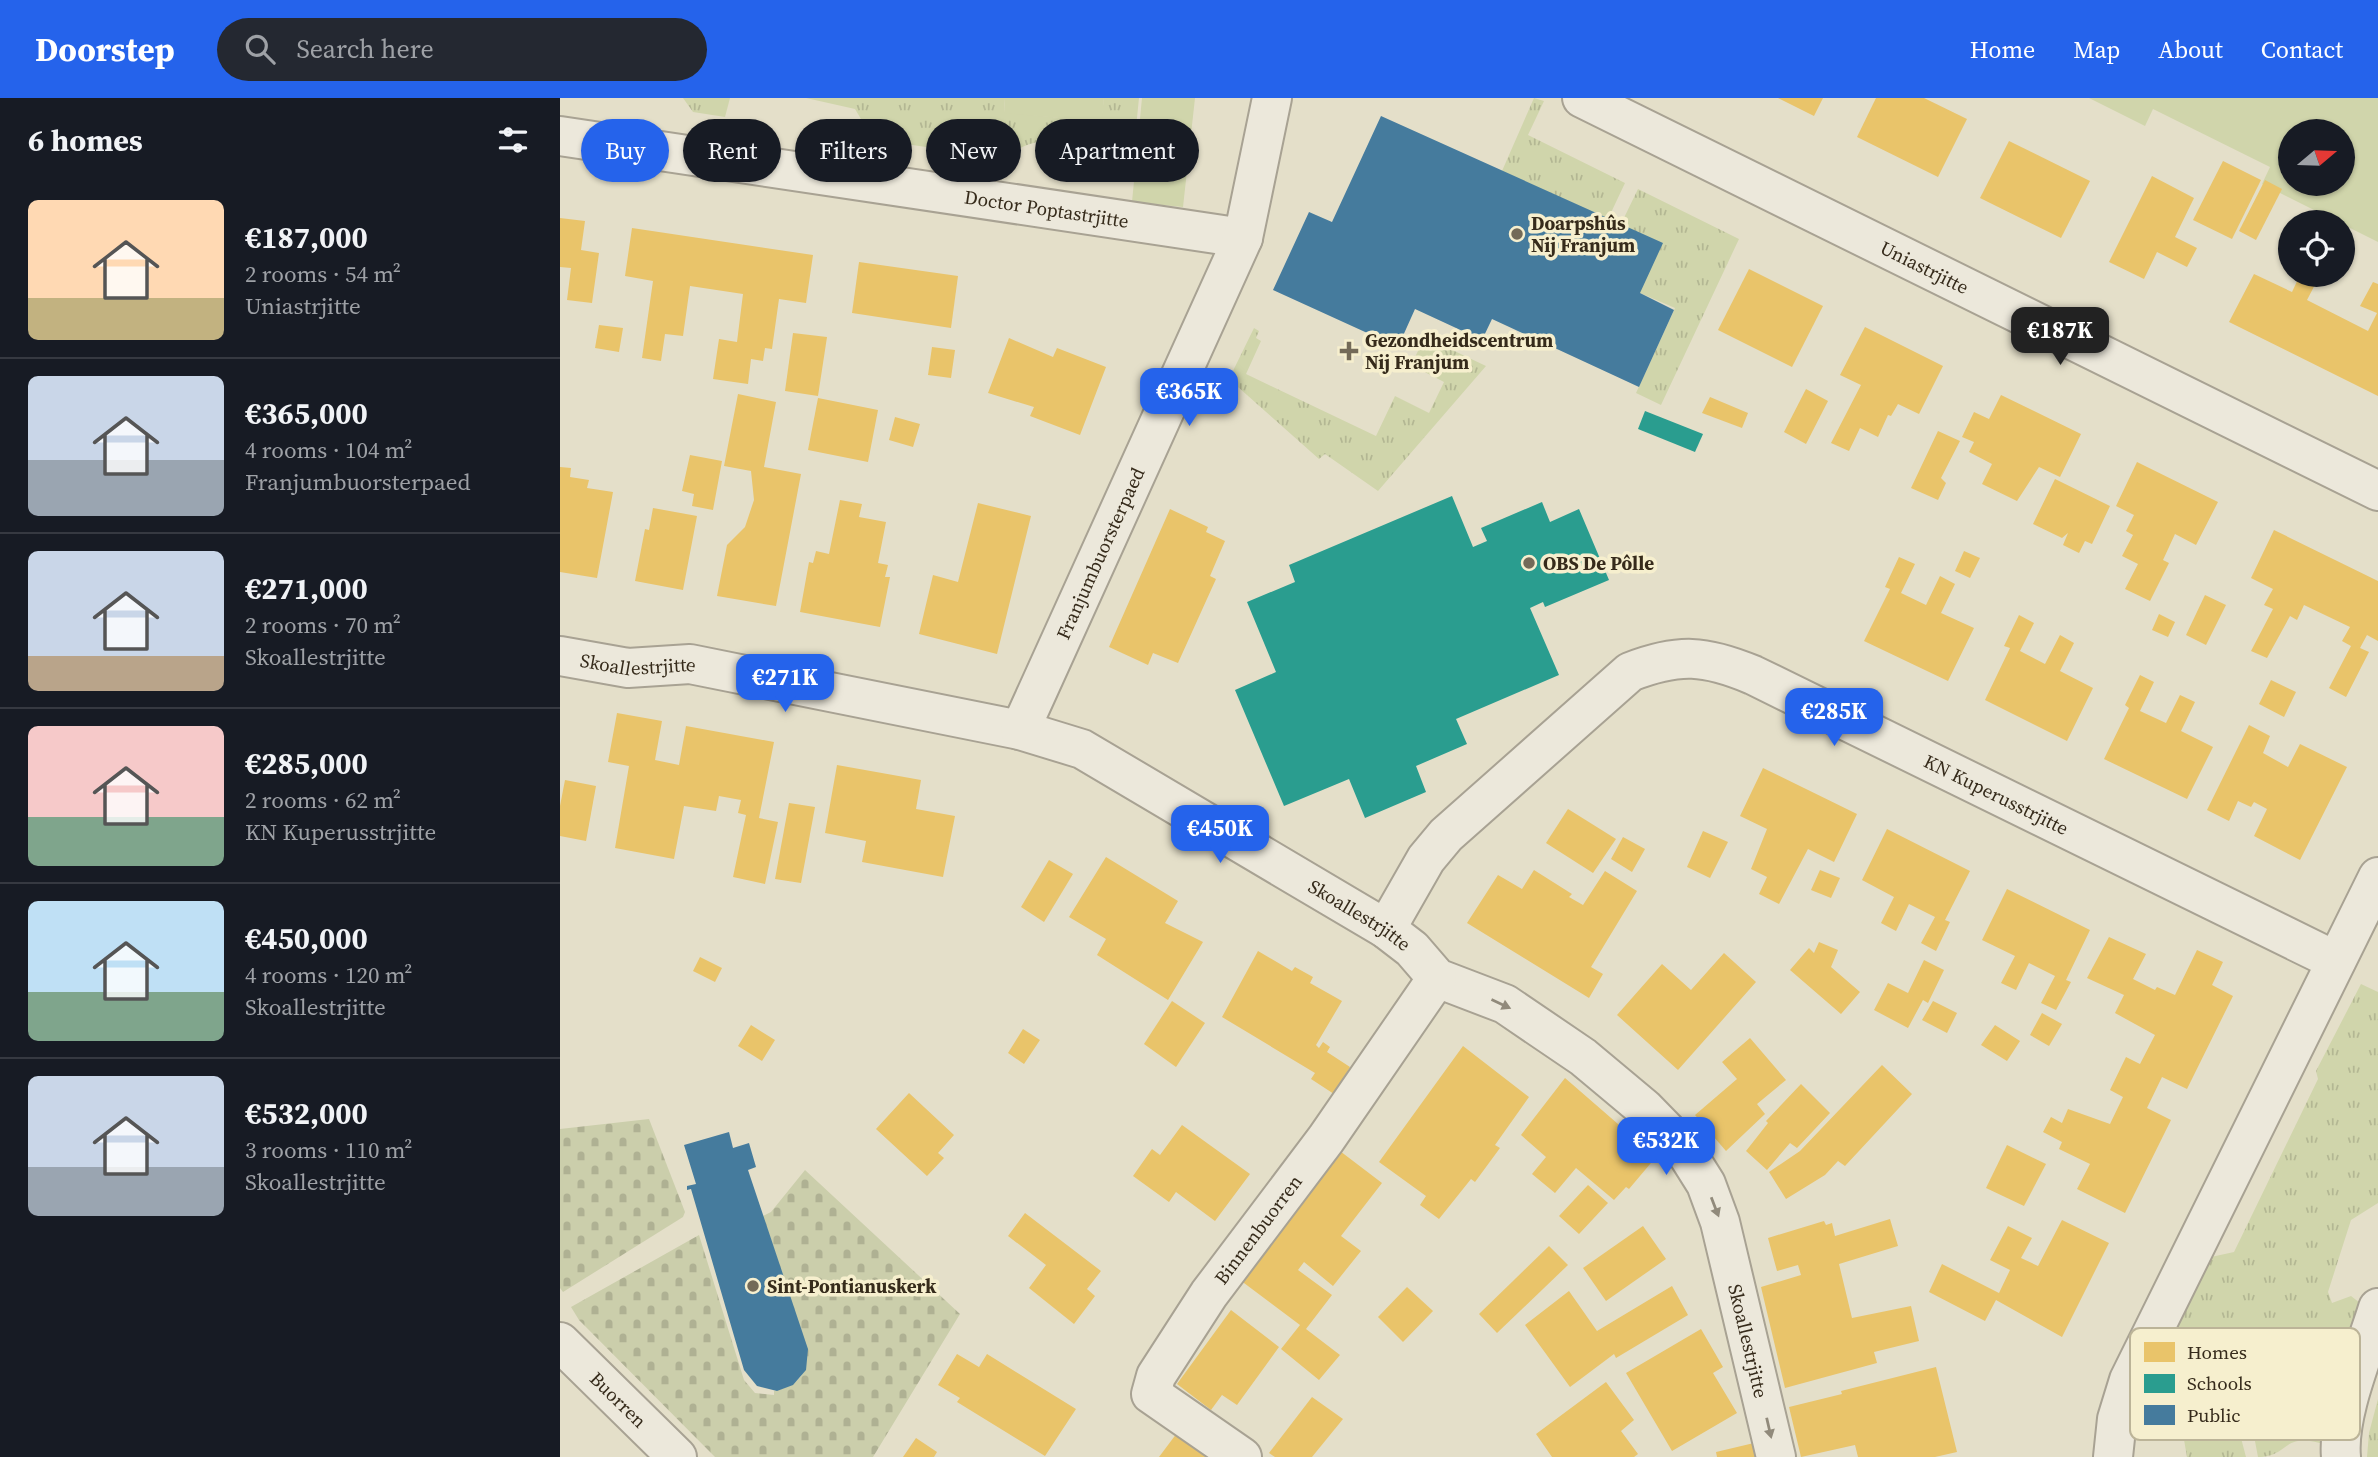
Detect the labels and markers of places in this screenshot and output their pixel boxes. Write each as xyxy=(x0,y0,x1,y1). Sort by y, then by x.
place label: Doarpshûs Nij Franjum xyxy=(1531,210,1635,258)
marker: Doarpshûs Nij Franjum xyxy=(1509,226,1525,242)
pin: €187K xyxy=(2011,308,2109,367)
place label: Gezondheidscentrum Nij Franjum xyxy=(1365,327,1553,375)
marker: Gezondheidscentrum Nij Franjum xyxy=(1339,341,1359,361)
pin: €365K xyxy=(1140,368,1238,428)
place label: OBS De Pôlle xyxy=(1543,550,1654,576)
marker: OBS De Pôlle xyxy=(1521,555,1537,571)
pin: €271K xyxy=(736,654,834,714)
pin: €285K xyxy=(1785,688,1883,748)
pin: €450K xyxy=(1171,806,1269,865)
pin: €532K xyxy=(1617,1118,1715,1177)
place label: Sint-Pontianuskerk xyxy=(767,1273,937,1299)
marker: Sint-Pontianuskerk xyxy=(745,1278,761,1294)

